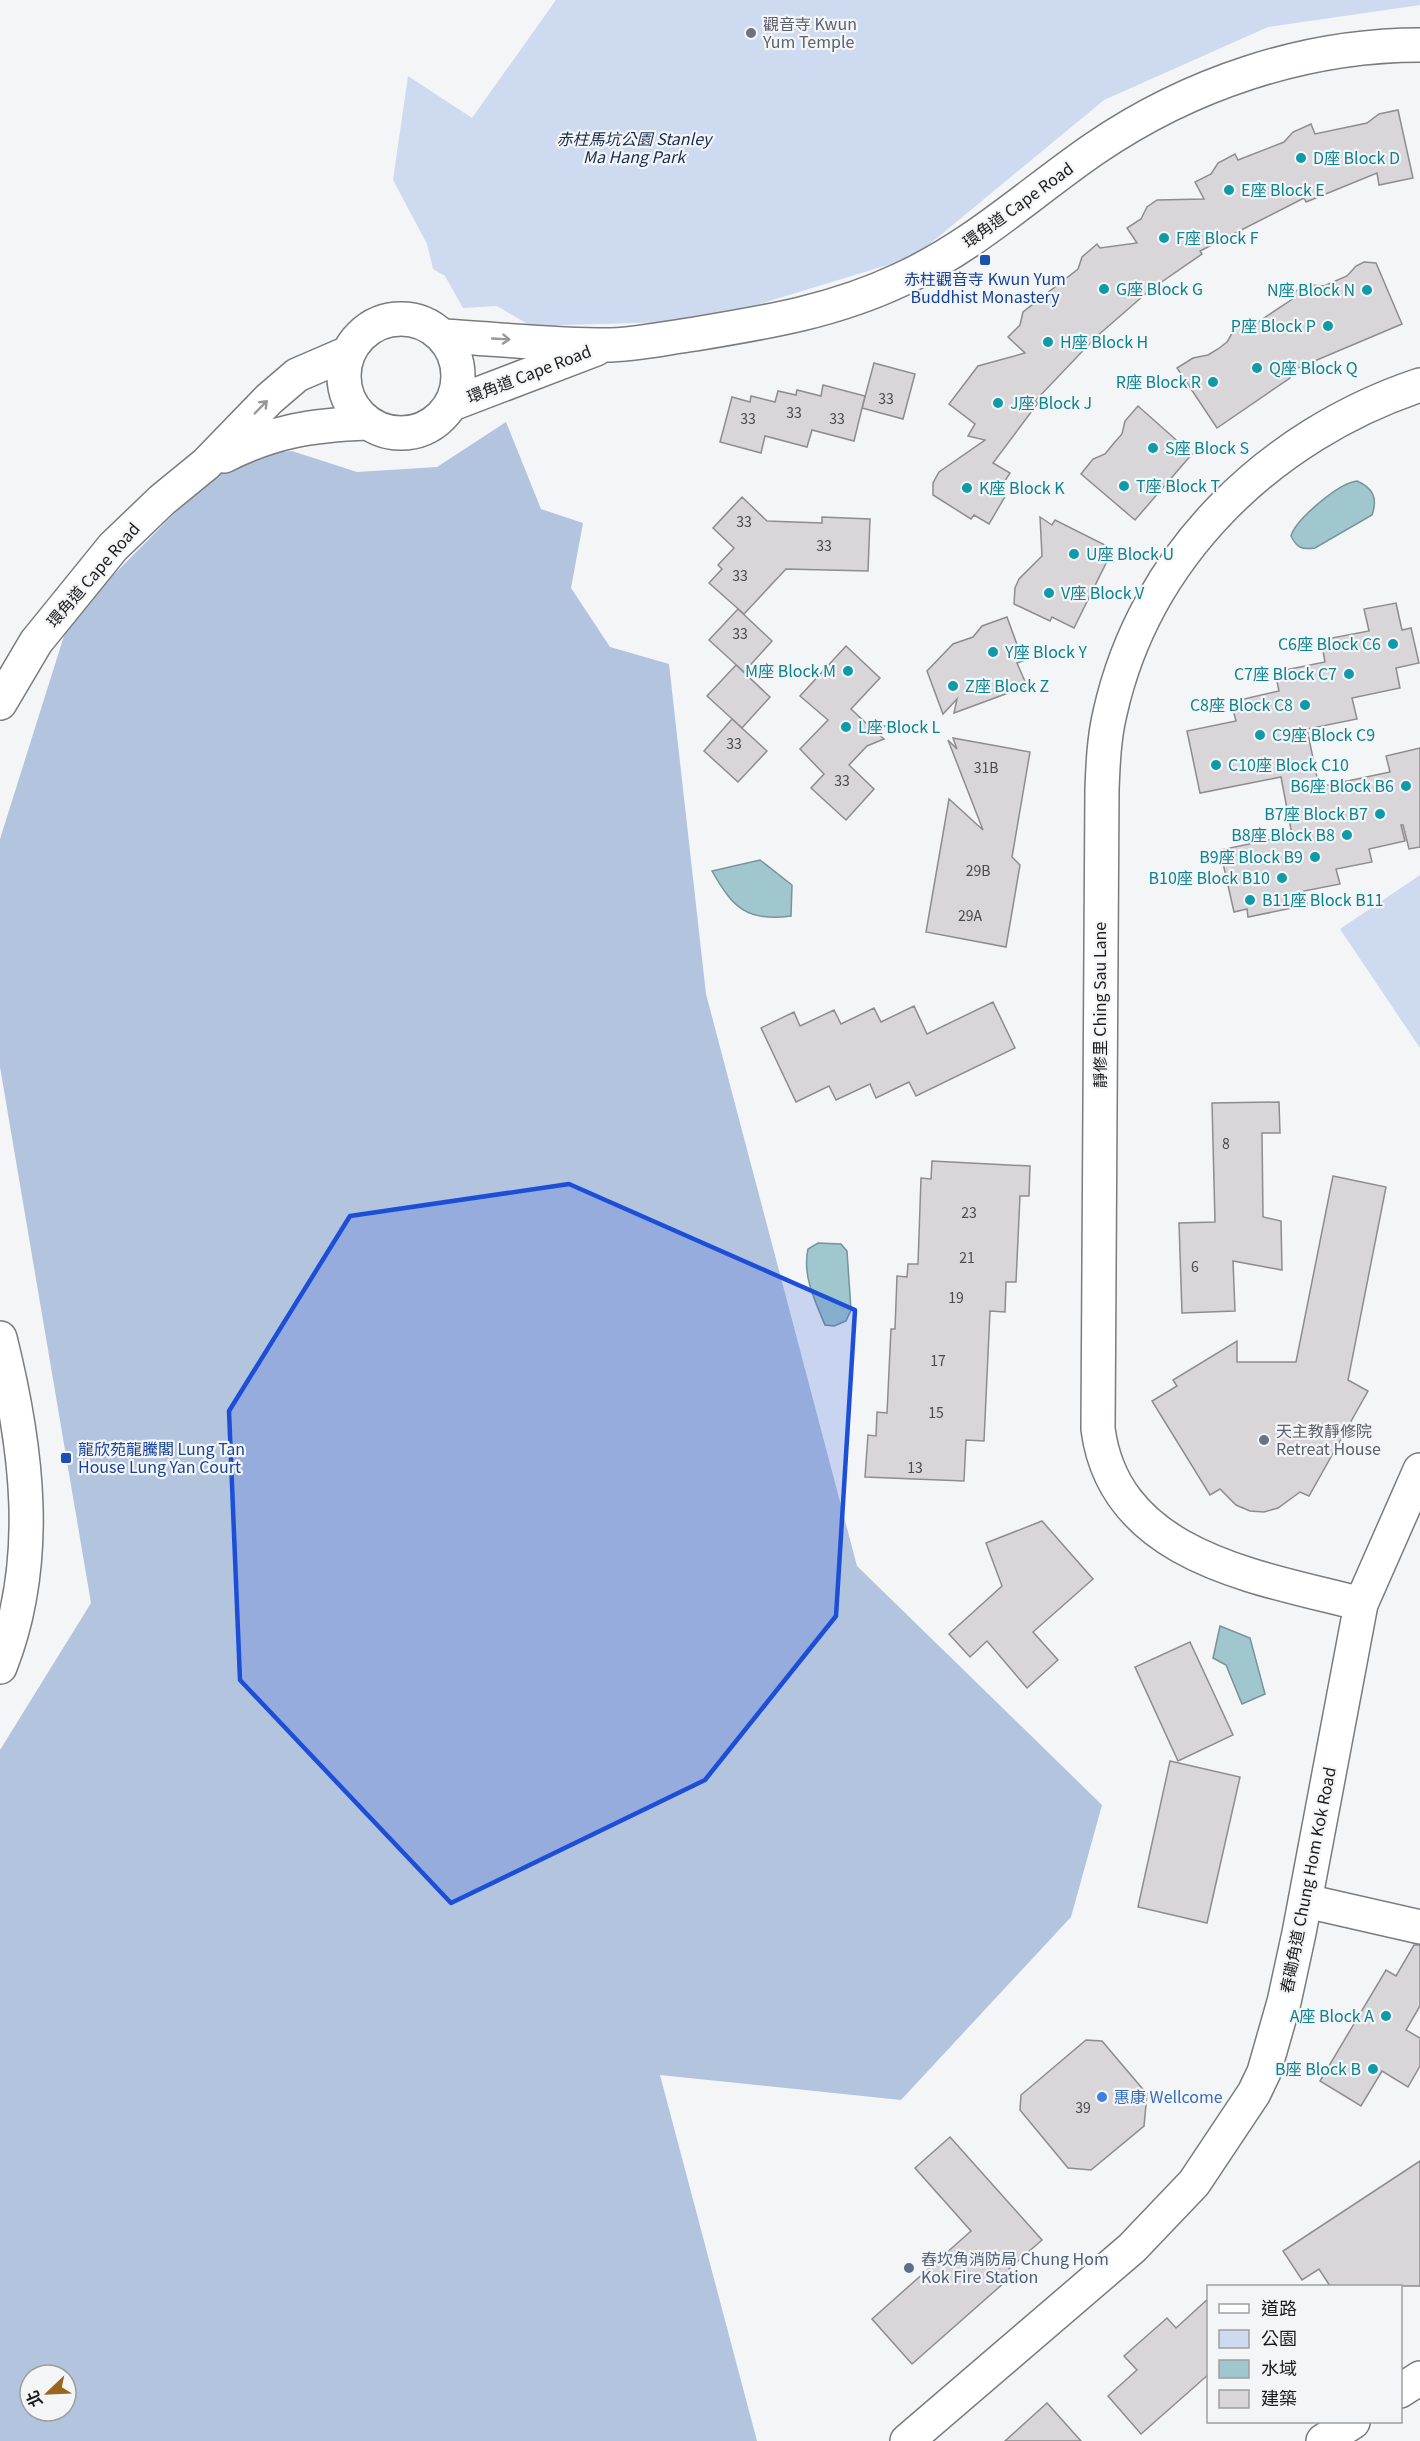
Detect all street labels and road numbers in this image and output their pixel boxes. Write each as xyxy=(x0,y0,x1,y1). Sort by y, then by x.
street label: 環角道 Cape Road xyxy=(957,156,1078,253)
street label: 環角道 Cape Road xyxy=(463,338,594,408)
street label: 環角道 Cape Road xyxy=(40,517,144,632)
street label: 靜修里 Ching Sau Lane xyxy=(1087,922,1111,1088)
street label: 舂磡角道 Chung Hom Kok Road xyxy=(1273,1765,1341,1995)

